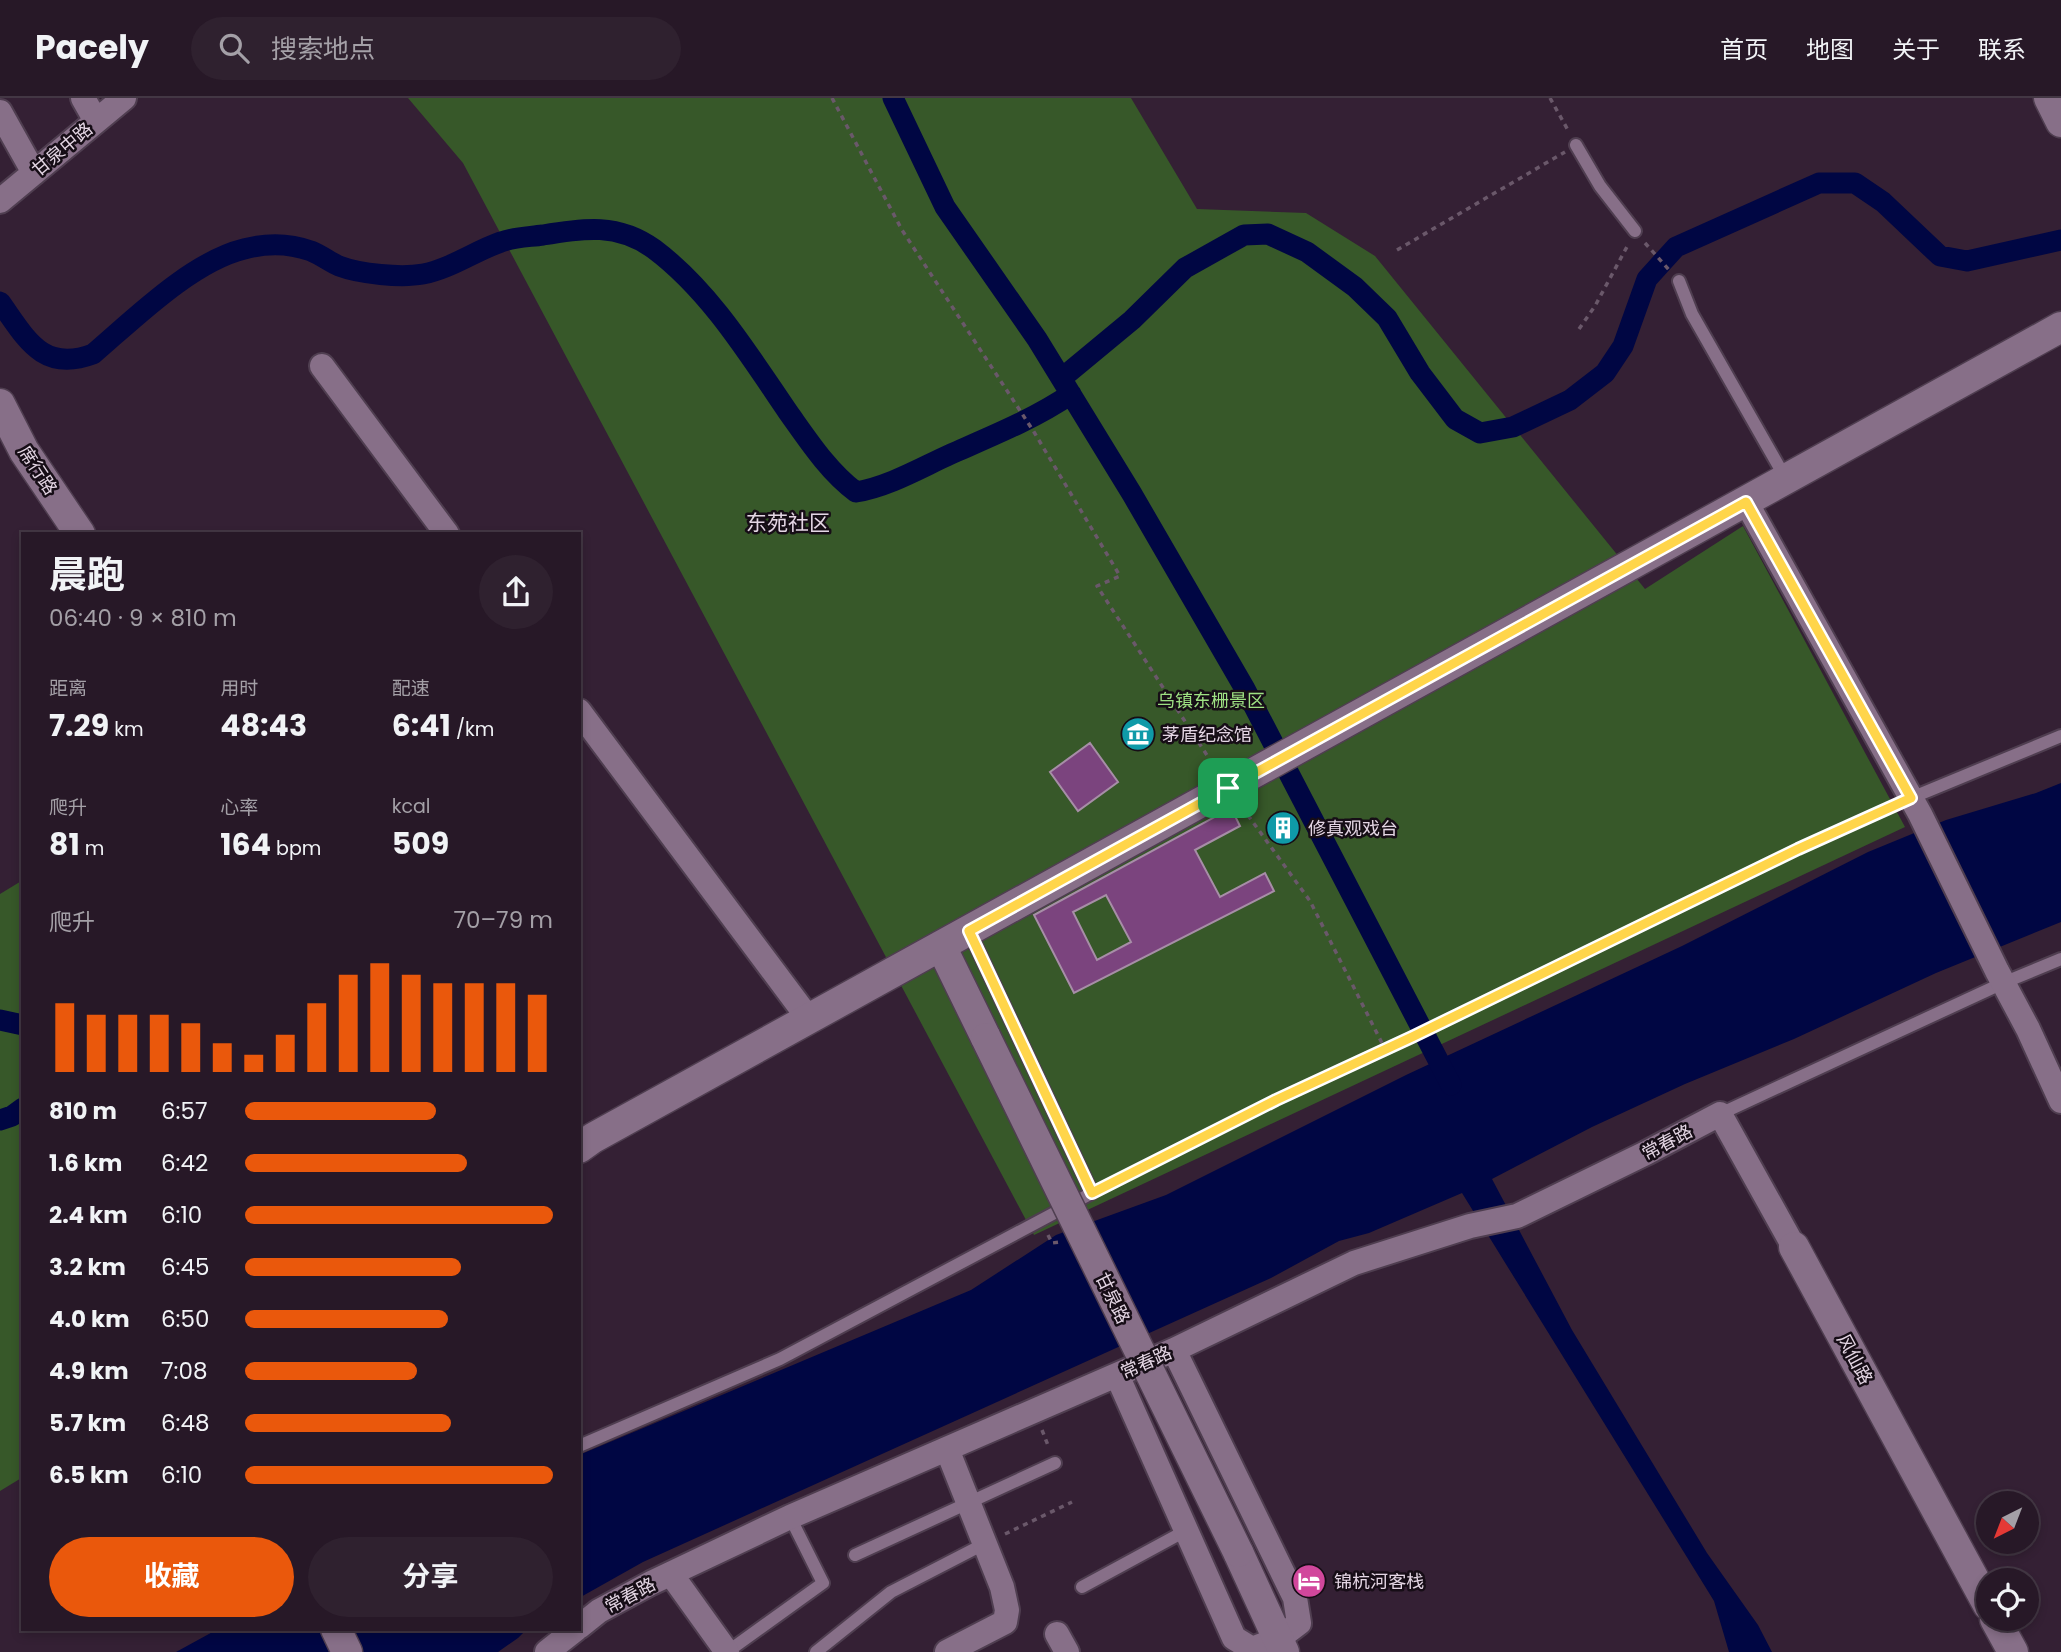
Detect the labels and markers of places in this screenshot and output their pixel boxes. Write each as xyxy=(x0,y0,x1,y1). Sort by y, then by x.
museum icon: 茅盾纪念馆 xyxy=(1119,715,1157,753)
place label: 茅盾纪念馆 xyxy=(1162,722,1252,747)
pin xyxy=(1198,758,1258,818)
building icon: 修真观戏台 xyxy=(1264,809,1302,847)
place label: 修真观戏台 xyxy=(1308,816,1398,841)
hotel icon: 锦杭河客栈 xyxy=(1290,1562,1328,1600)
place label: 锦杭河客栈 xyxy=(1334,1569,1424,1594)

